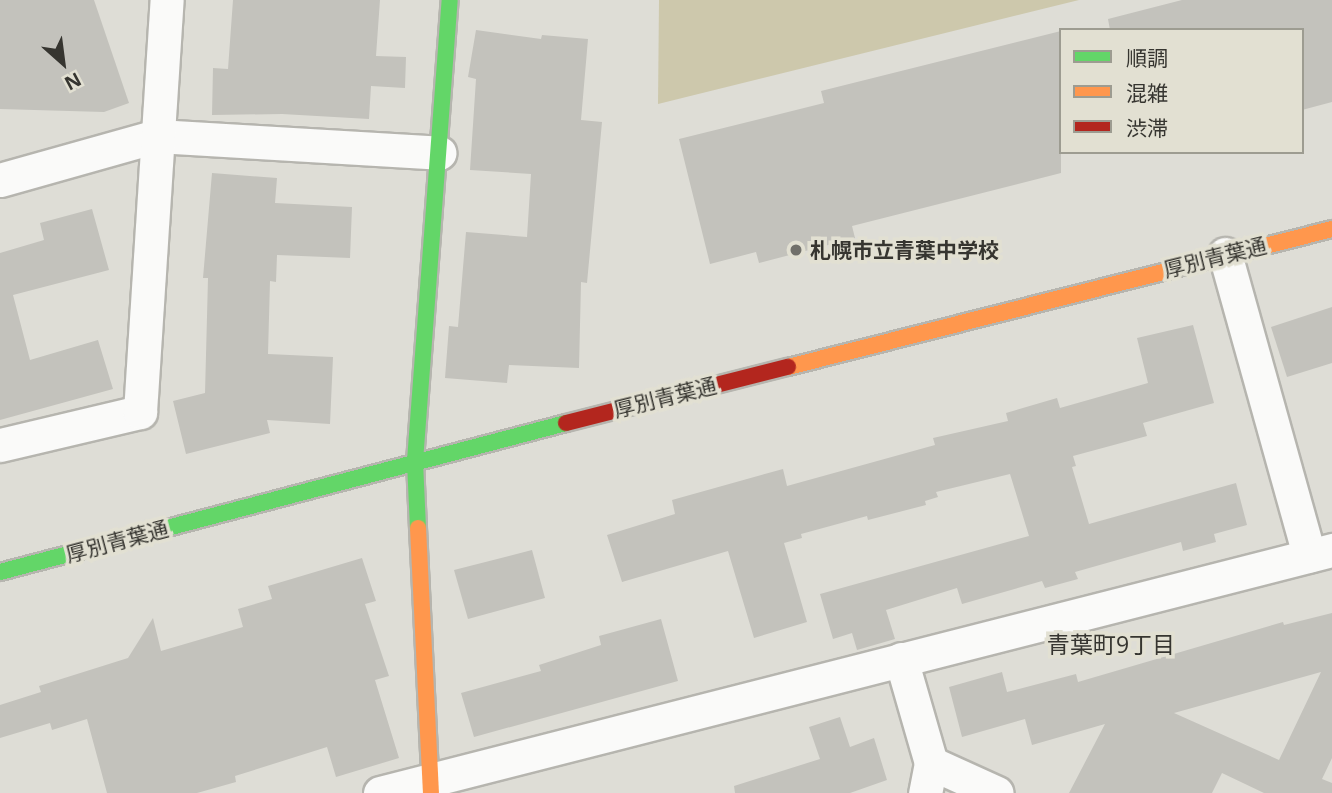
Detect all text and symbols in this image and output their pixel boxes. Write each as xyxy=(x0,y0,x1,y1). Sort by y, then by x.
north arrow xyxy=(28,28,98,98)
legend xyxy=(1059,28,1304,154)
text: 順調 xyxy=(1126,44,1168,72)
text: N xyxy=(60,66,86,97)
text: 混雑 xyxy=(1126,79,1168,107)
text: 渋滞 xyxy=(1126,114,1168,142)
street label: 厚別青葉通 xyxy=(1161,232,1269,282)
place label: 札幌市立青葉中学校 xyxy=(810,237,999,263)
marker: 札幌市立青葉中学校 xyxy=(788,242,804,258)
street label: 厚別青葉通 xyxy=(611,372,719,422)
street label: 厚別青葉通 xyxy=(63,515,171,567)
district label: 青葉町9丁目 xyxy=(1047,630,1175,658)

